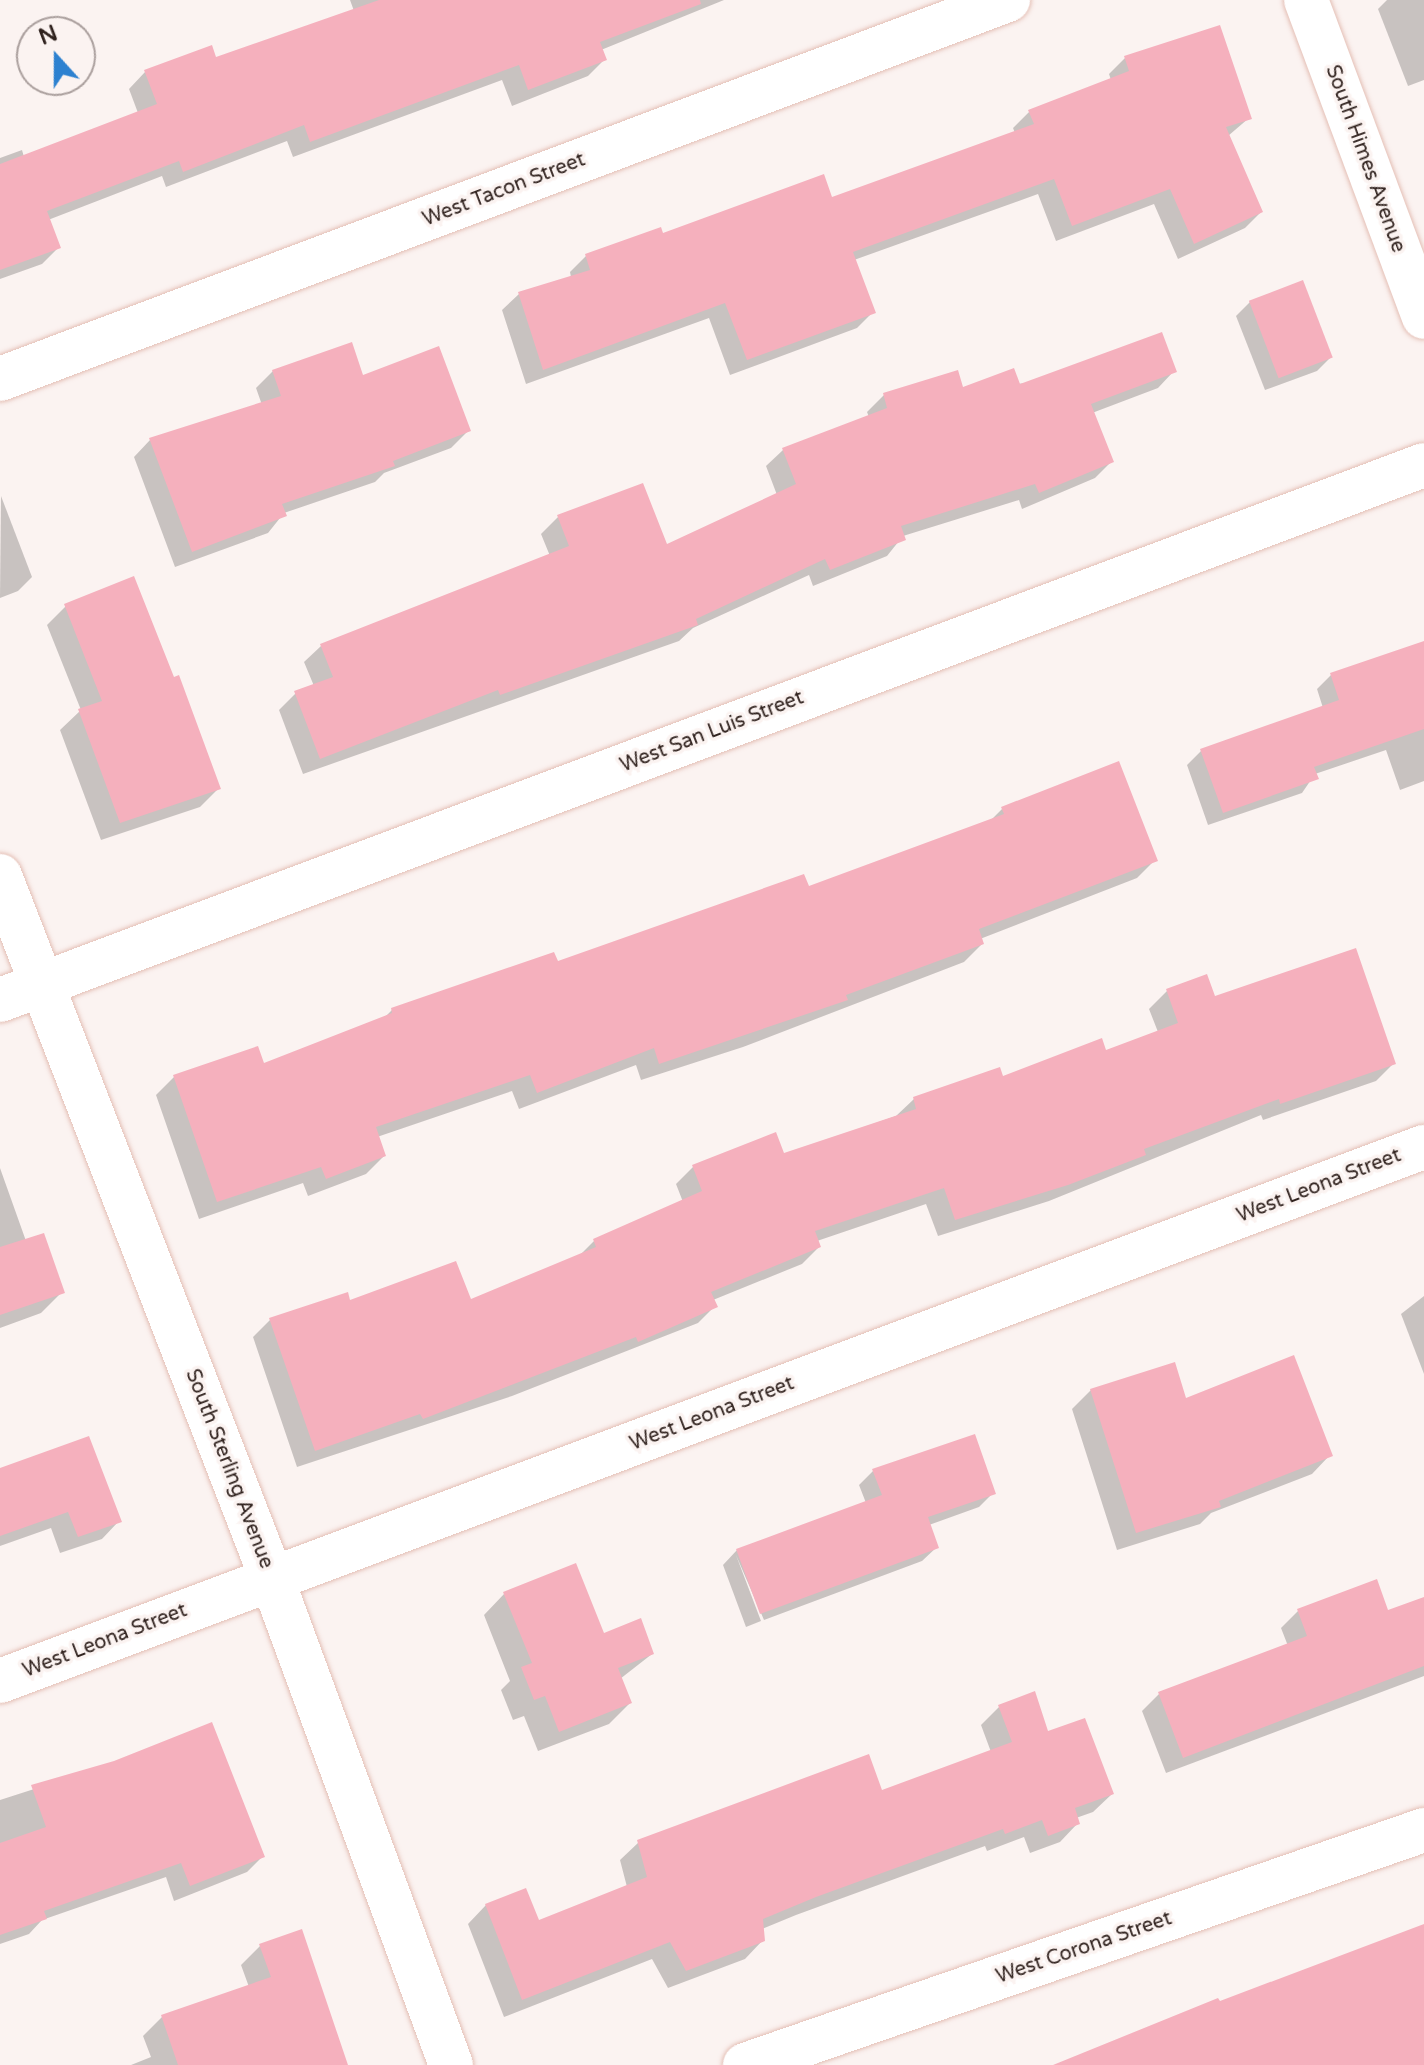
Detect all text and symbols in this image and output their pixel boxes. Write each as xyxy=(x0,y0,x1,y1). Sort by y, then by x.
north arrow xyxy=(16,16,96,96)
text: N xyxy=(35,20,61,51)
street label: South Himes Avenue xyxy=(1320,62,1410,256)
street label: West Tacon Street xyxy=(419,148,589,232)
street label: West San Luis Street xyxy=(617,686,807,778)
street label: West Leona Street xyxy=(1234,1144,1404,1228)
street label: South Sterling Avenue xyxy=(180,1366,278,1572)
street label: West Leona Street xyxy=(627,1372,797,1456)
street label: West Leona Street xyxy=(20,1599,190,1683)
street label: West Corona Street xyxy=(993,1907,1175,1989)

